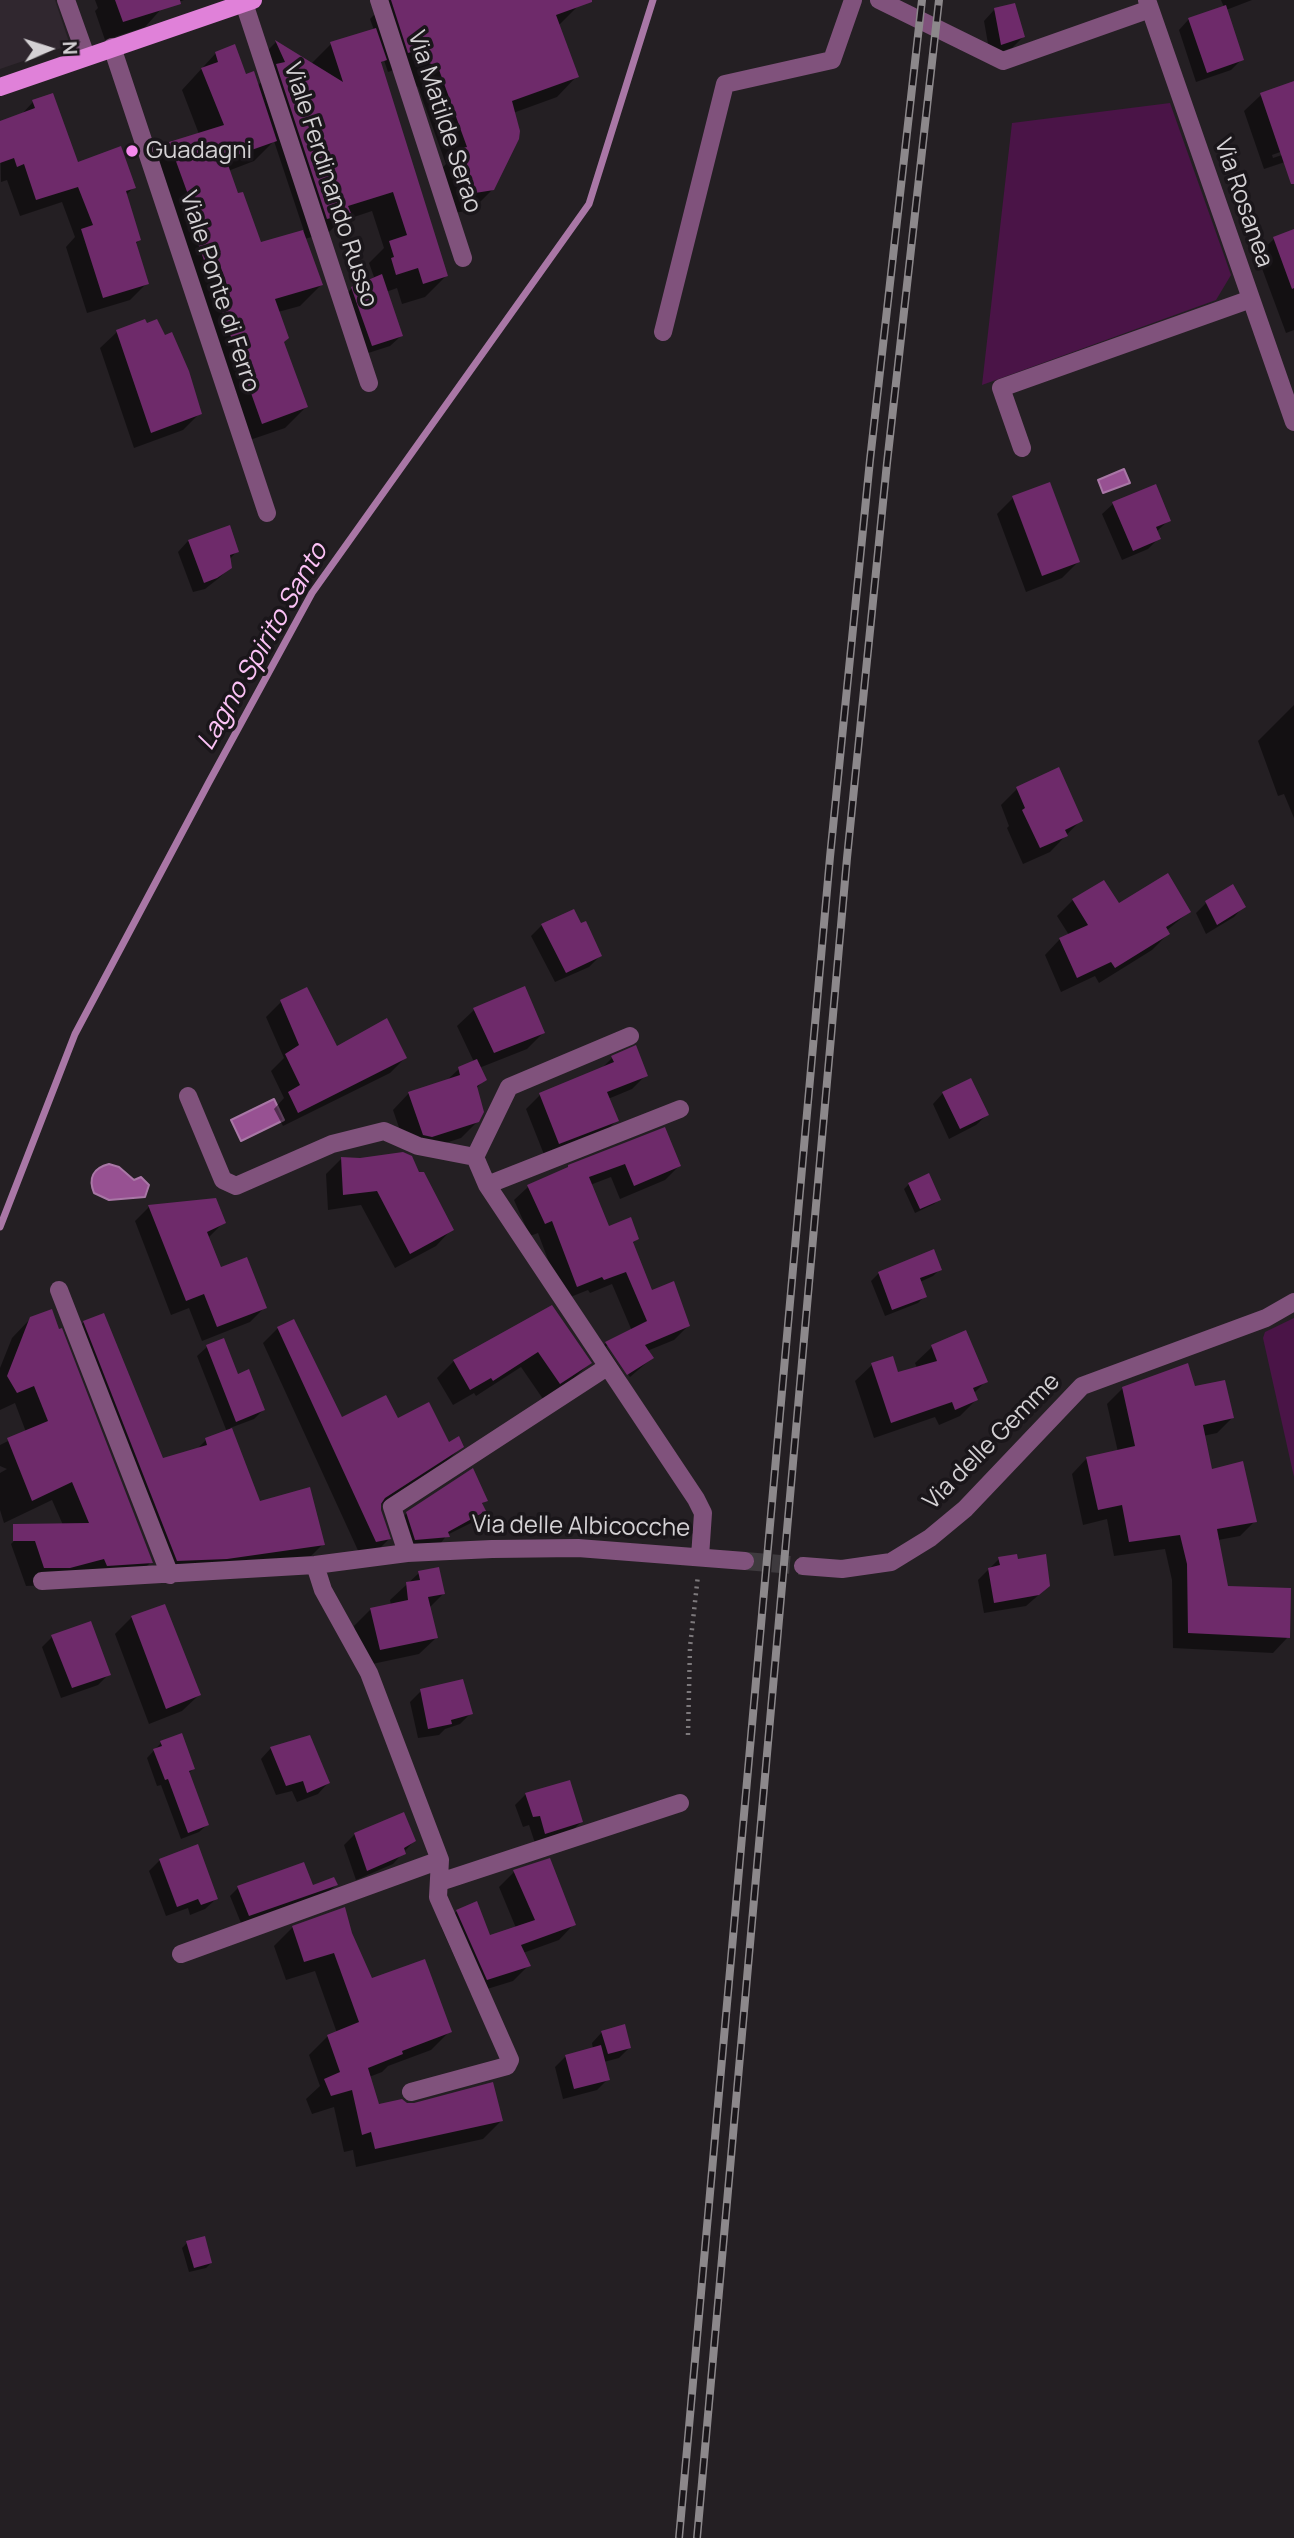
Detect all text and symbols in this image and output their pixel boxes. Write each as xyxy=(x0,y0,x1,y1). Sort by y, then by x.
north arrow xyxy=(14,14,84,84)
street label: Via Matilde Serao xyxy=(401,27,487,217)
text: N xyxy=(57,40,83,55)
street label: Viale Ferdinando Russo xyxy=(277,59,383,311)
street label: Via Rosanea xyxy=(1208,135,1278,271)
place label: Guadagni xyxy=(146,137,252,165)
marker: Guadagni xyxy=(124,143,140,159)
street label: Viale Ponte di Ferro xyxy=(173,188,265,396)
water label: Lagno Spirito Santo xyxy=(191,538,335,756)
street label: Via delle Gemme xyxy=(918,1368,1066,1516)
street label: Via delle Albicocche xyxy=(472,1511,690,1543)

